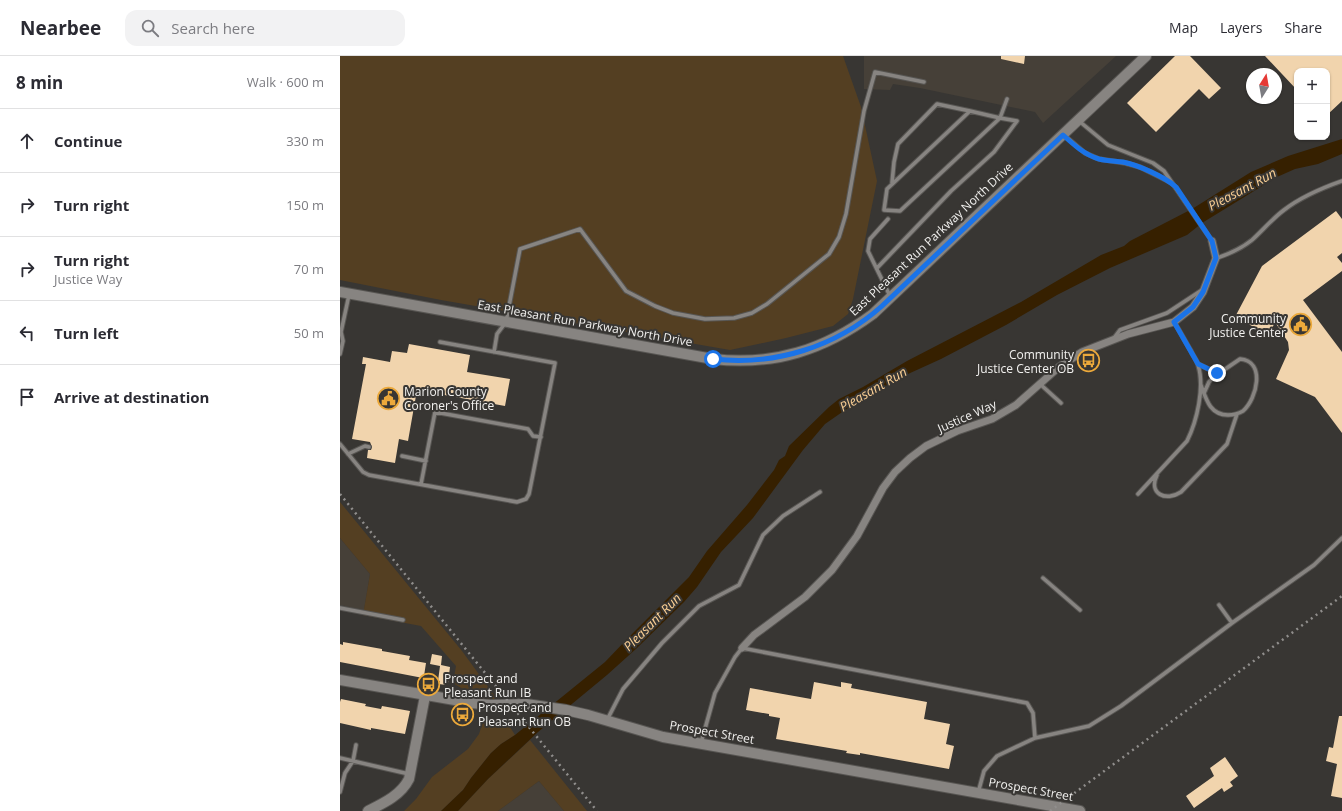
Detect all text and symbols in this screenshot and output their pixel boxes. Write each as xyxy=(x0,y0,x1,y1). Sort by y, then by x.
search box xyxy=(125,10,405,46)
text: Nearbee xyxy=(20,15,101,41)
icon: search xyxy=(139,17,161,39)
text: Search here xyxy=(171,18,255,38)
text: Map xyxy=(1169,18,1198,37)
text: Layers xyxy=(1220,18,1262,37)
text: Share xyxy=(1284,18,1322,37)
north arrow xyxy=(1246,68,1282,104)
map controls xyxy=(1294,68,1330,140)
button: + xyxy=(1294,68,1330,104)
text: 8 min xyxy=(16,71,63,94)
text: Walk · 600 m xyxy=(247,73,324,91)
button: − xyxy=(1294,104,1330,140)
icon: ahead xyxy=(16,130,38,152)
text: Continue xyxy=(54,131,122,151)
text: 330 m xyxy=(286,132,324,150)
street label: East Pleasant Run Parkway North Drive xyxy=(845,158,1017,320)
water label: Pleasant Run xyxy=(1205,163,1279,215)
icon: right xyxy=(16,194,38,216)
text: Turn right xyxy=(54,195,129,215)
text: 150 m xyxy=(286,196,324,214)
text: Turn right xyxy=(54,250,129,270)
icon: right xyxy=(16,258,38,280)
text: 70 m xyxy=(294,260,324,278)
text: Justice Way xyxy=(54,270,122,288)
street label: East Pleasant Run Parkway North Drive xyxy=(476,296,694,350)
place label: Community Justice Center xyxy=(1208,310,1287,341)
public building icon: Community Justice Center xyxy=(1288,312,1314,338)
icon: left xyxy=(16,322,38,344)
text: Turn left xyxy=(54,323,119,343)
text: 50 m xyxy=(294,324,324,342)
place label: Community Justice Center OB xyxy=(976,346,1075,377)
bus stop icon: Community Justice Center OB xyxy=(1076,348,1102,374)
route start xyxy=(704,350,722,368)
water label: Pleasant Run xyxy=(836,362,910,416)
route end xyxy=(1208,364,1226,382)
place label: Marion County Coroner's Office xyxy=(404,383,495,414)
public building icon: Marion County Coroner's Office xyxy=(375,385,401,411)
icon: arrive xyxy=(16,386,38,408)
text: Arrive at destination xyxy=(54,387,209,407)
street label: Justice Way xyxy=(934,395,1000,437)
water label: Pleasant Run xyxy=(619,589,685,655)
place label: Prospect and Pleasant Run IB xyxy=(444,670,531,701)
bus stop icon: Prospect and Pleasant Run IB xyxy=(415,672,441,698)
place label: Prospect and Pleasant Run OB xyxy=(478,699,571,730)
bus stop icon: Prospect and Pleasant Run OB xyxy=(450,701,476,727)
street label: Prospect Street xyxy=(668,716,756,748)
street label: Prospect Street xyxy=(987,773,1075,805)

